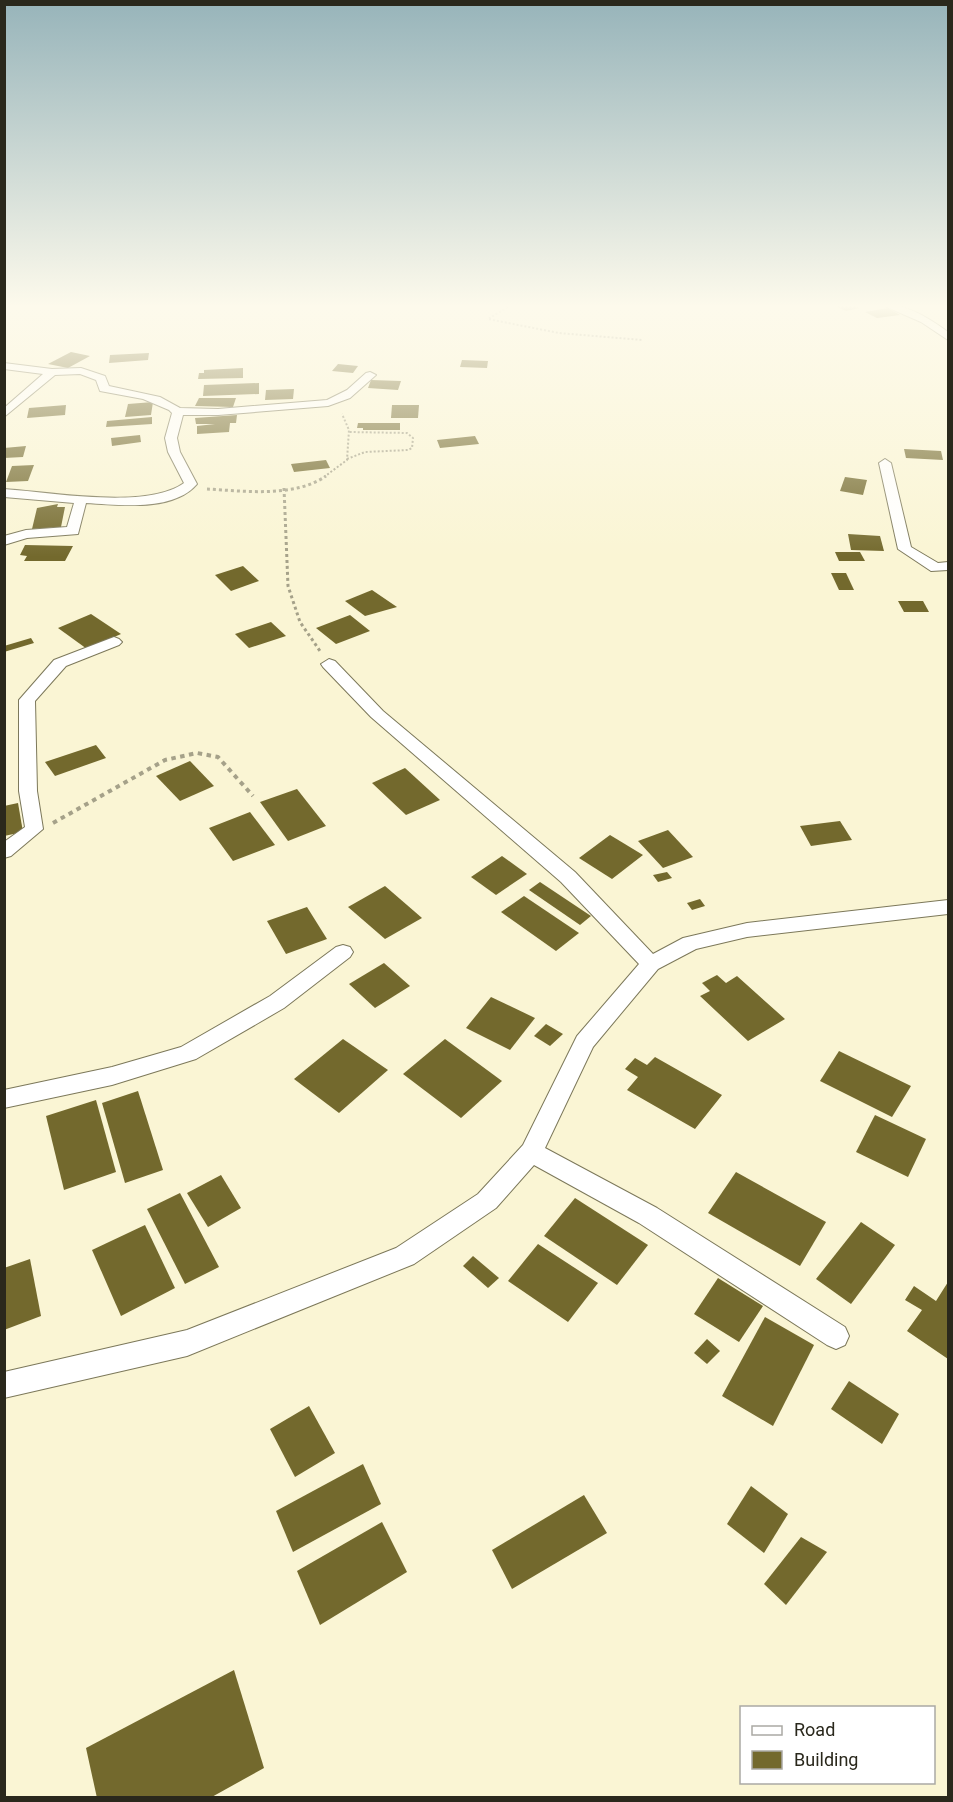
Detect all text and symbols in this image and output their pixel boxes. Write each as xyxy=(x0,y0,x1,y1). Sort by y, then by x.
legend xyxy=(740,1706,935,1784)
text: Road xyxy=(794,1719,835,1740)
text: Building xyxy=(794,1749,858,1770)

